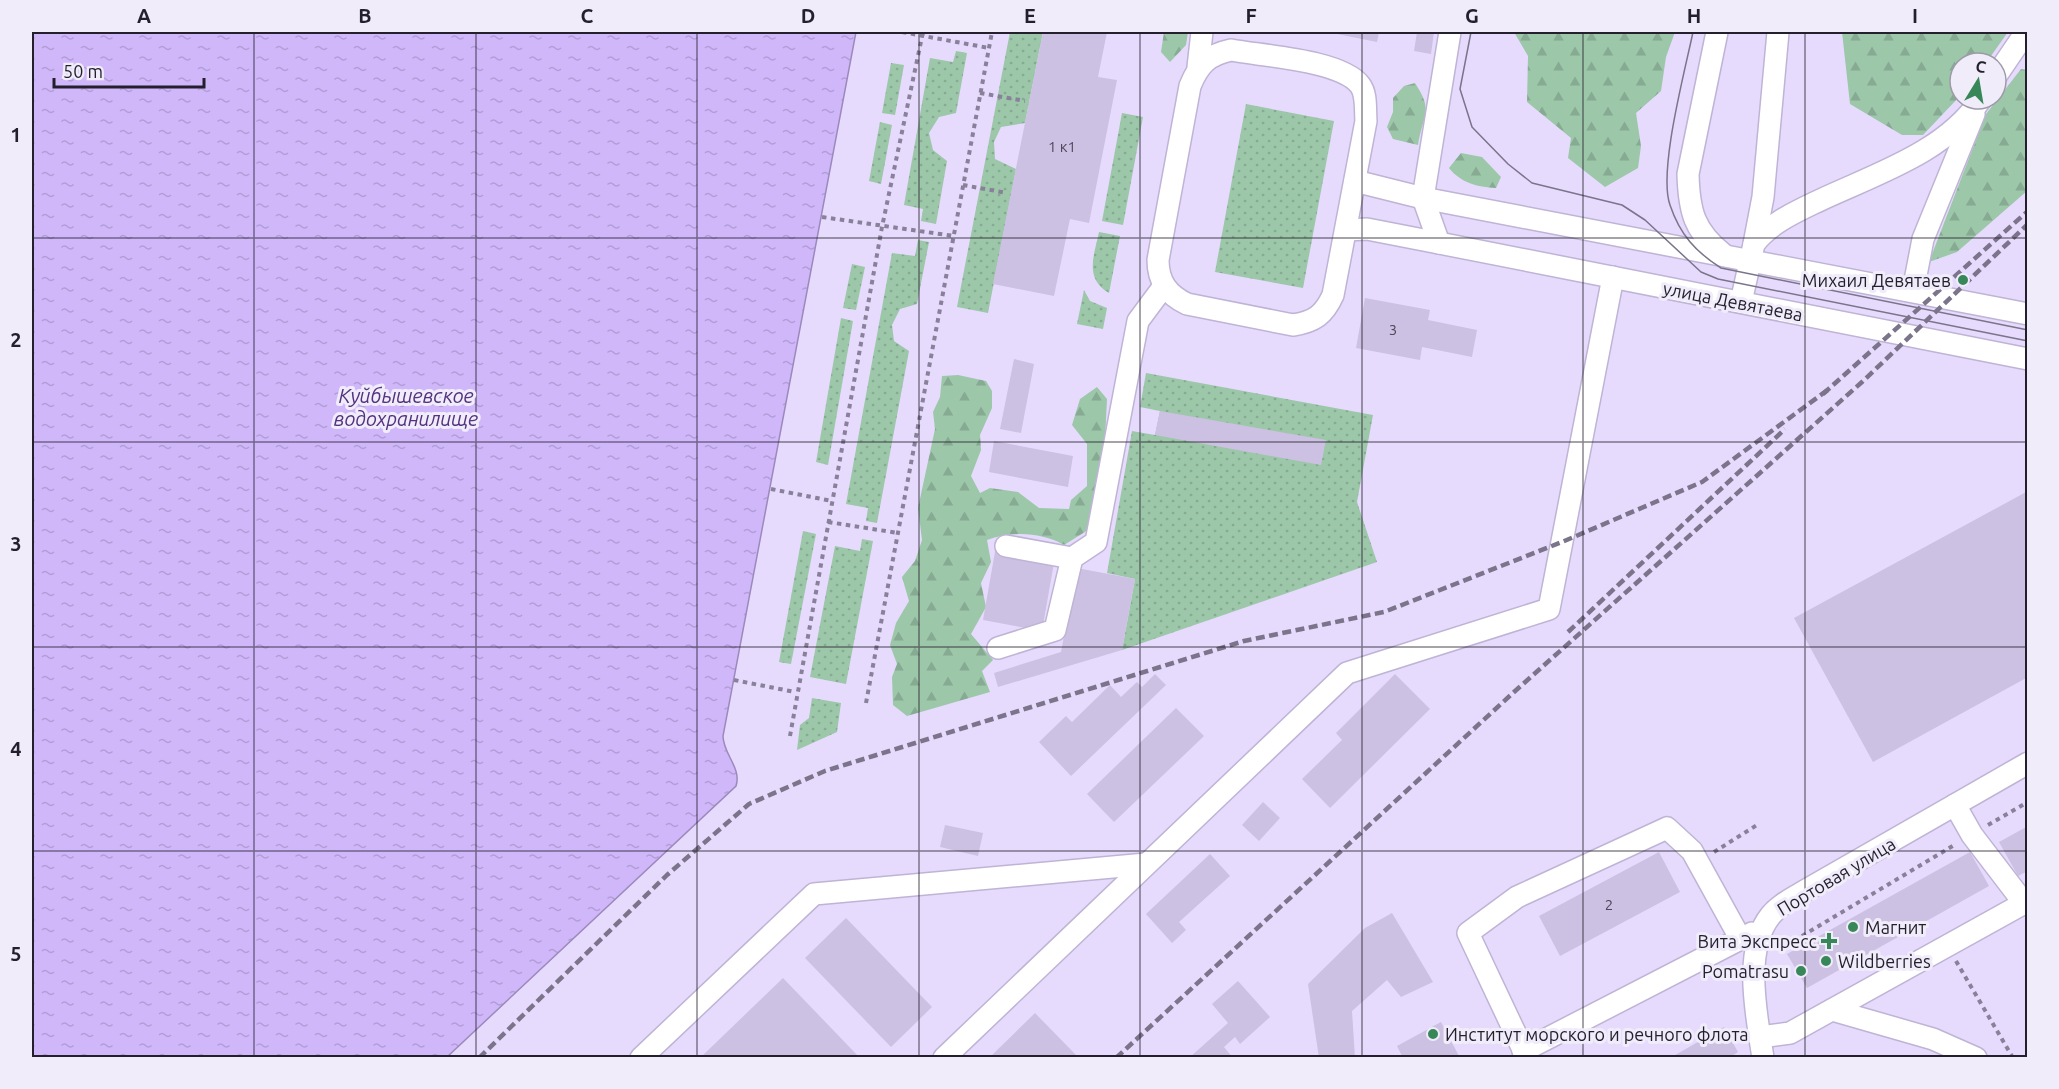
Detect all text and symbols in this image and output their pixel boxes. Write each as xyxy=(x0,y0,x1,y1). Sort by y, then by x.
text: A xyxy=(137,4,151,27)
text: B xyxy=(358,4,372,27)
text: C xyxy=(581,4,594,27)
text: D xyxy=(801,4,815,27)
text: E xyxy=(1024,4,1036,27)
text: F xyxy=(1245,4,1257,27)
text: G xyxy=(1465,4,1479,27)
text: H xyxy=(1687,4,1701,27)
text: I xyxy=(1912,4,1918,27)
scale bar xyxy=(54,51,204,89)
north arrow xyxy=(1948,51,2008,111)
text: С xyxy=(1974,56,1988,76)
text: 50 m xyxy=(63,61,103,81)
text: 1 xyxy=(10,123,22,146)
house number: 1 к1 xyxy=(1048,138,1076,155)
place label: Михаил Девятаев xyxy=(1802,270,1951,290)
marker: Михаил Девятаев xyxy=(1956,273,1970,287)
street label: улица Девятаева xyxy=(1661,278,1805,324)
house number: 3 xyxy=(1389,321,1397,338)
text: 2 xyxy=(10,328,22,351)
water label: Куйбышевское водохранилище xyxy=(334,384,478,430)
text: 3 xyxy=(10,532,22,555)
text: 4 xyxy=(10,737,22,760)
street label: Портовая улица xyxy=(1773,833,1899,919)
house number: 2 xyxy=(1605,896,1613,913)
place label: Магнит xyxy=(1865,917,1926,937)
marker: Магнит xyxy=(1846,920,1860,934)
place label: Вита Экспресс xyxy=(1698,931,1817,951)
marker: Вита Экспресс xyxy=(1822,934,1836,948)
text: 5 xyxy=(10,942,22,965)
place label: Wildberries xyxy=(1838,951,1931,971)
marker: Wildberries xyxy=(1819,954,1833,968)
place label: Pomatrasu xyxy=(1702,961,1789,981)
marker: Pomatrasu xyxy=(1794,964,1808,978)
place label: Институт морского и речного флота xyxy=(1445,1024,1749,1044)
marker: Институт морского и речного флота xyxy=(1426,1027,1440,1041)

